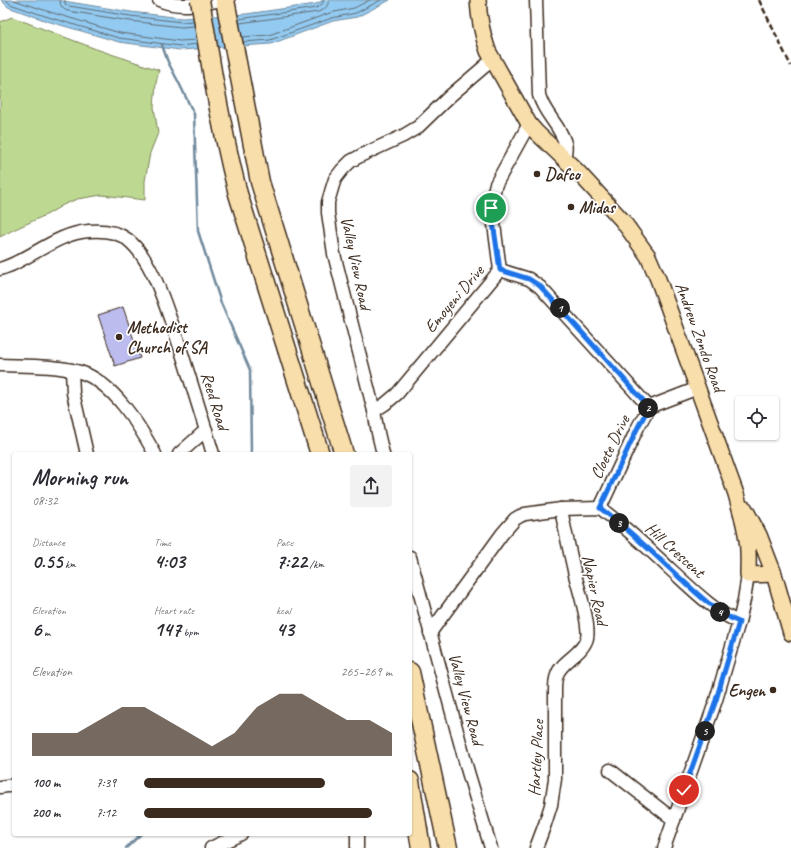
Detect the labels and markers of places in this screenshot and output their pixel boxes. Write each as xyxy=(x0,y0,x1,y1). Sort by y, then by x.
place label: Dafco xyxy=(545,164,582,185)
marker: Dafco xyxy=(532,169,542,179)
pin xyxy=(474,191,508,225)
place label: Midas xyxy=(579,197,617,218)
marker: Midas xyxy=(566,202,576,212)
pin: 1 xyxy=(550,298,570,318)
place label: Methodist Church of SA xyxy=(127,317,208,358)
marker: Methodist Church of SA xyxy=(114,332,124,342)
pin: 2 xyxy=(638,398,658,418)
pin: 3 xyxy=(609,513,629,533)
pin: 4 xyxy=(710,602,730,622)
place label: Engen xyxy=(728,680,766,701)
marker: Engen xyxy=(768,685,778,695)
pin: 5 xyxy=(695,721,715,741)
pin xyxy=(667,773,701,807)

